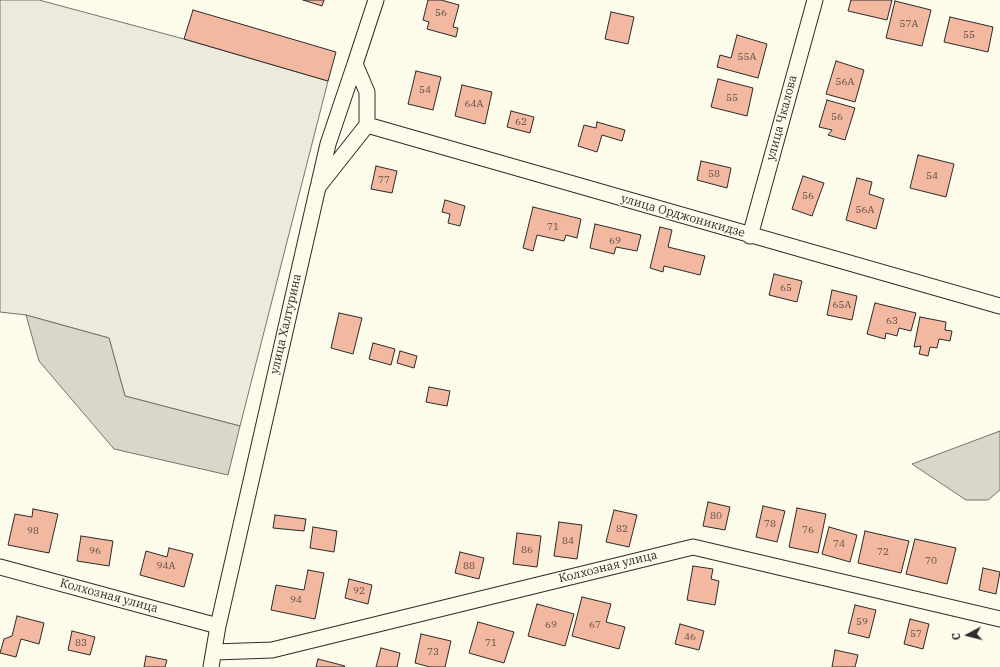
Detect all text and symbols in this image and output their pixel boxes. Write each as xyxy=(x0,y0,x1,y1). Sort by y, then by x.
house number: 56 xyxy=(435,7,447,19)
house number: 57А xyxy=(900,18,918,30)
house number: 55 xyxy=(963,29,975,41)
house number: 55А xyxy=(738,51,756,63)
street label: улица Чкалова xyxy=(764,74,800,162)
house number: 56А xyxy=(836,76,854,88)
house number: 54 xyxy=(419,84,431,96)
house number: 55 xyxy=(726,92,738,104)
house number: 64А xyxy=(465,98,483,110)
house number: 56 xyxy=(831,111,843,123)
house number: 62 xyxy=(515,116,527,128)
house number: 58 xyxy=(708,168,720,180)
house number: 54 xyxy=(926,170,938,182)
house number: 77 xyxy=(378,174,390,186)
house number: 56 xyxy=(802,190,814,202)
street label: улица Орджоникидзе xyxy=(619,191,747,241)
house number: 56А xyxy=(856,204,874,216)
house number: 71 xyxy=(547,221,559,233)
house number: 69 xyxy=(609,235,621,247)
street label: улица Халтурина xyxy=(267,272,305,376)
house number: 65 xyxy=(780,282,792,294)
house number: 65А xyxy=(833,299,851,311)
house number: 63 xyxy=(886,315,898,327)
house number: 80 xyxy=(710,510,722,522)
house number: 78 xyxy=(764,518,776,530)
house number: 82 xyxy=(616,523,628,535)
house number: 76 xyxy=(802,524,814,536)
house number: 98 xyxy=(27,525,39,537)
house number: 84 xyxy=(562,535,574,547)
house number: 74 xyxy=(833,538,845,550)
house number: 86 xyxy=(521,544,533,556)
house number: 96 xyxy=(89,545,101,557)
house number: 72 xyxy=(877,546,889,558)
street label: Колхозная улица xyxy=(557,548,659,586)
house number: 70 xyxy=(925,555,937,567)
house number: 94А xyxy=(157,560,175,572)
house number: 88 xyxy=(463,560,475,572)
street label: Колхозная улица xyxy=(58,576,160,616)
house number: 92 xyxy=(353,585,365,597)
house number: 94 xyxy=(290,594,302,606)
north arrow xyxy=(948,615,988,655)
house number: 59 xyxy=(856,616,868,628)
house number: 69 xyxy=(545,619,557,631)
house number: 67 xyxy=(589,619,601,631)
house number: 57 xyxy=(910,628,922,640)
house number: 46 xyxy=(684,631,696,643)
text: С xyxy=(949,632,963,641)
house number: 83 xyxy=(75,637,87,649)
house number: 71 xyxy=(485,637,497,649)
house number: 73 xyxy=(427,646,439,658)

